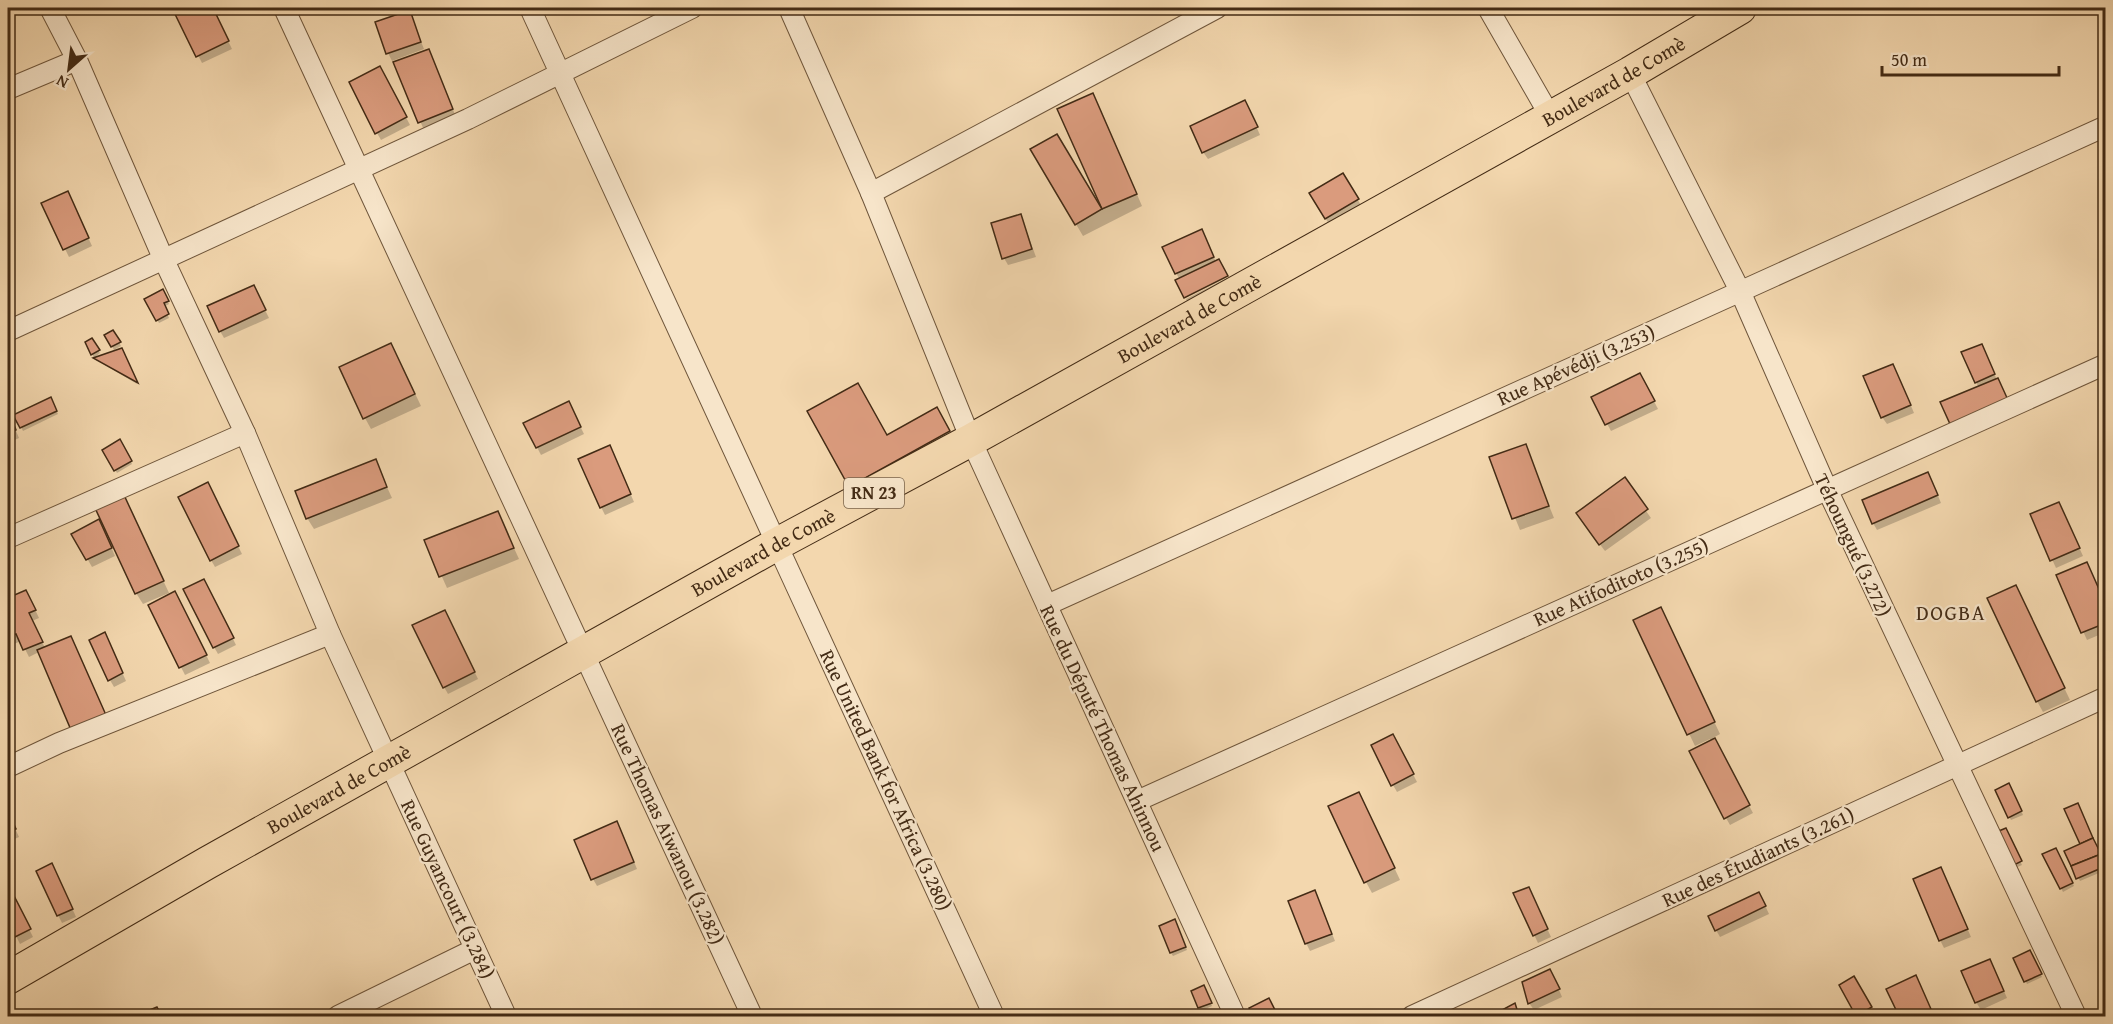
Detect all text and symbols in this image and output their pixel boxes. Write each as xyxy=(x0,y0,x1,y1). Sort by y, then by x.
street label: Boulevard de Comè xyxy=(1536,29,1690,133)
north arrow xyxy=(39,39,99,99)
scale bar xyxy=(1882,39,2059,77)
text: 50 m xyxy=(1891,46,1927,73)
text: N xyxy=(51,69,72,95)
street label: Boulevard de Comè xyxy=(1112,266,1266,370)
street label: Rue Apévédji (3.253) xyxy=(1492,317,1659,412)
street label: Téhoungué (3.272) xyxy=(1808,468,1899,621)
road number: RN 23 xyxy=(844,478,904,508)
street label: Boulevard de Comè xyxy=(685,500,840,603)
street label: Rue Atifoditoto (3.255) xyxy=(1529,530,1713,633)
district label: DOGBA xyxy=(1916,597,1986,628)
street label: Rue du Député Thomas Ahinnou xyxy=(1033,600,1174,856)
street label: Rue United Bank for Africa (3.280) xyxy=(813,645,960,915)
street label: Rue Thomas Aiwanou (3.282) xyxy=(604,718,733,949)
street label: Boulevard de Comè xyxy=(261,737,416,841)
street label: Rue Guyancourt (3.284) xyxy=(394,794,503,983)
street label: Rue des Étudiants (3.261) xyxy=(1657,799,1859,914)

